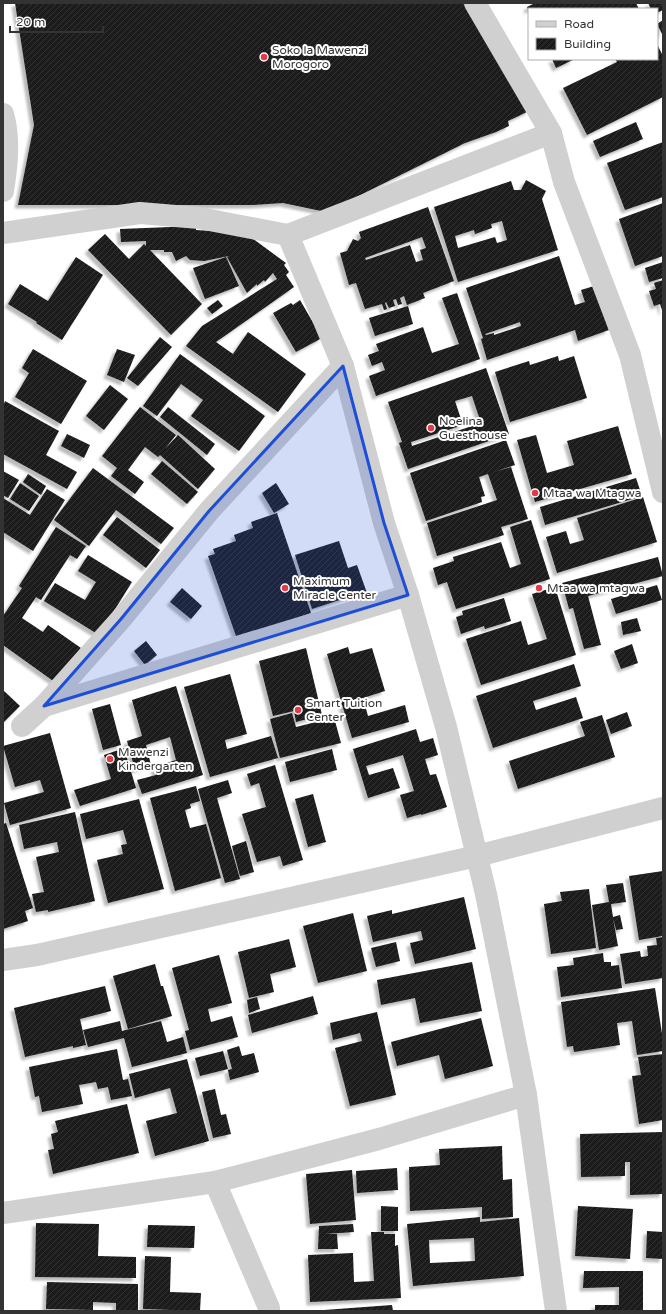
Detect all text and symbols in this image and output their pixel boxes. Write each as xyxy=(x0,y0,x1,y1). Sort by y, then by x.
scale bar xyxy=(10,8,103,34)
legend xyxy=(528,8,658,60)
text: 20 m xyxy=(16,15,45,29)
text: Road xyxy=(564,17,594,31)
text: Building xyxy=(564,37,611,51)
place label: Soko la Mawenzi Morogoro xyxy=(272,43,367,71)
marker: Soko la Mawenzi Morogoro xyxy=(259,52,269,62)
place label: Noelina Guesthouse xyxy=(439,414,507,442)
marker: Noelina Guesthouse xyxy=(426,423,436,433)
place label: Mtaa wa Mtagwa xyxy=(543,486,642,500)
marker: Mtaa wa Mtagwa xyxy=(530,488,540,498)
place label: Maximum Miracle Center xyxy=(293,574,376,602)
place label: Mtaa wa mtagwa xyxy=(547,581,645,595)
marker: Maximum Miracle Center xyxy=(280,583,290,593)
marker: Mtaa wa mtagwa xyxy=(534,583,544,593)
place label: Smart Tuition Center xyxy=(306,696,382,724)
marker: Smart Tuition Center xyxy=(293,705,303,715)
place label: Mawenzi Kindergarten xyxy=(118,745,193,773)
marker: Mawenzi Kindergarten xyxy=(105,754,115,764)

